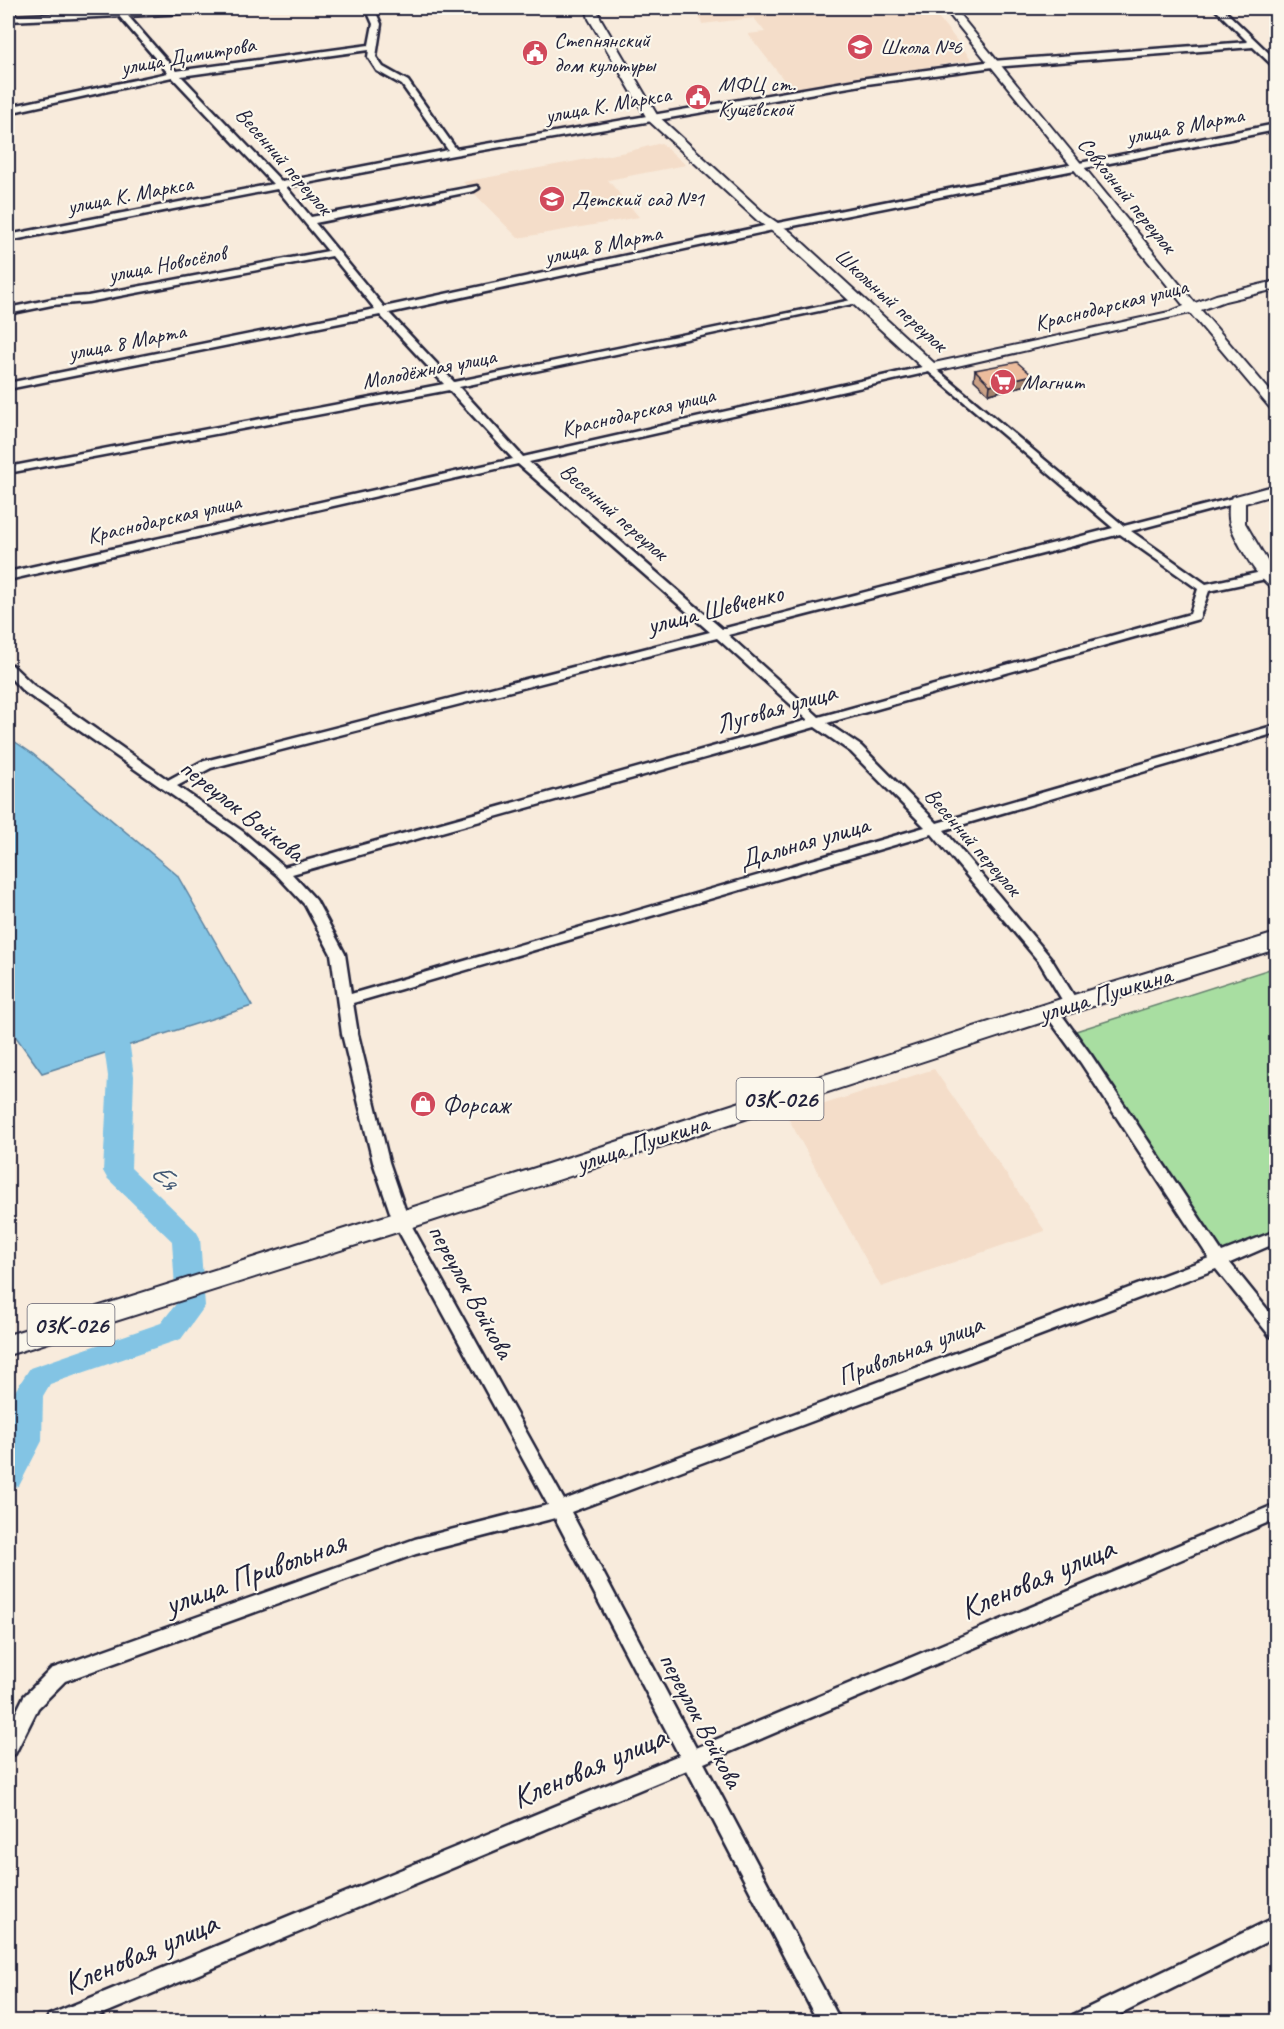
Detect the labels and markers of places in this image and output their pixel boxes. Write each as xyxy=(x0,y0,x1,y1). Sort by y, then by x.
place label: Степнянский дом культуры xyxy=(554,26,657,79)
school or university icon: Школа №6 xyxy=(845,32,875,62)
place label: Школа №6 xyxy=(880,33,963,61)
public building icon: Степнянский дом культуры xyxy=(520,38,550,68)
place label: МФЦ ст. Кущевской xyxy=(718,70,796,123)
public building icon: МФЦ ст. Кущевской xyxy=(683,82,713,112)
school or university icon: Детский сад №1 xyxy=(537,184,567,214)
place label: Детский сад №1 xyxy=(572,185,705,213)
supermarket icon: Магнит xyxy=(988,367,1018,397)
place label: Магнит xyxy=(1022,368,1085,396)
place label: Форсаж xyxy=(442,1088,513,1121)
shop icon: Форсаж xyxy=(408,1089,438,1119)

